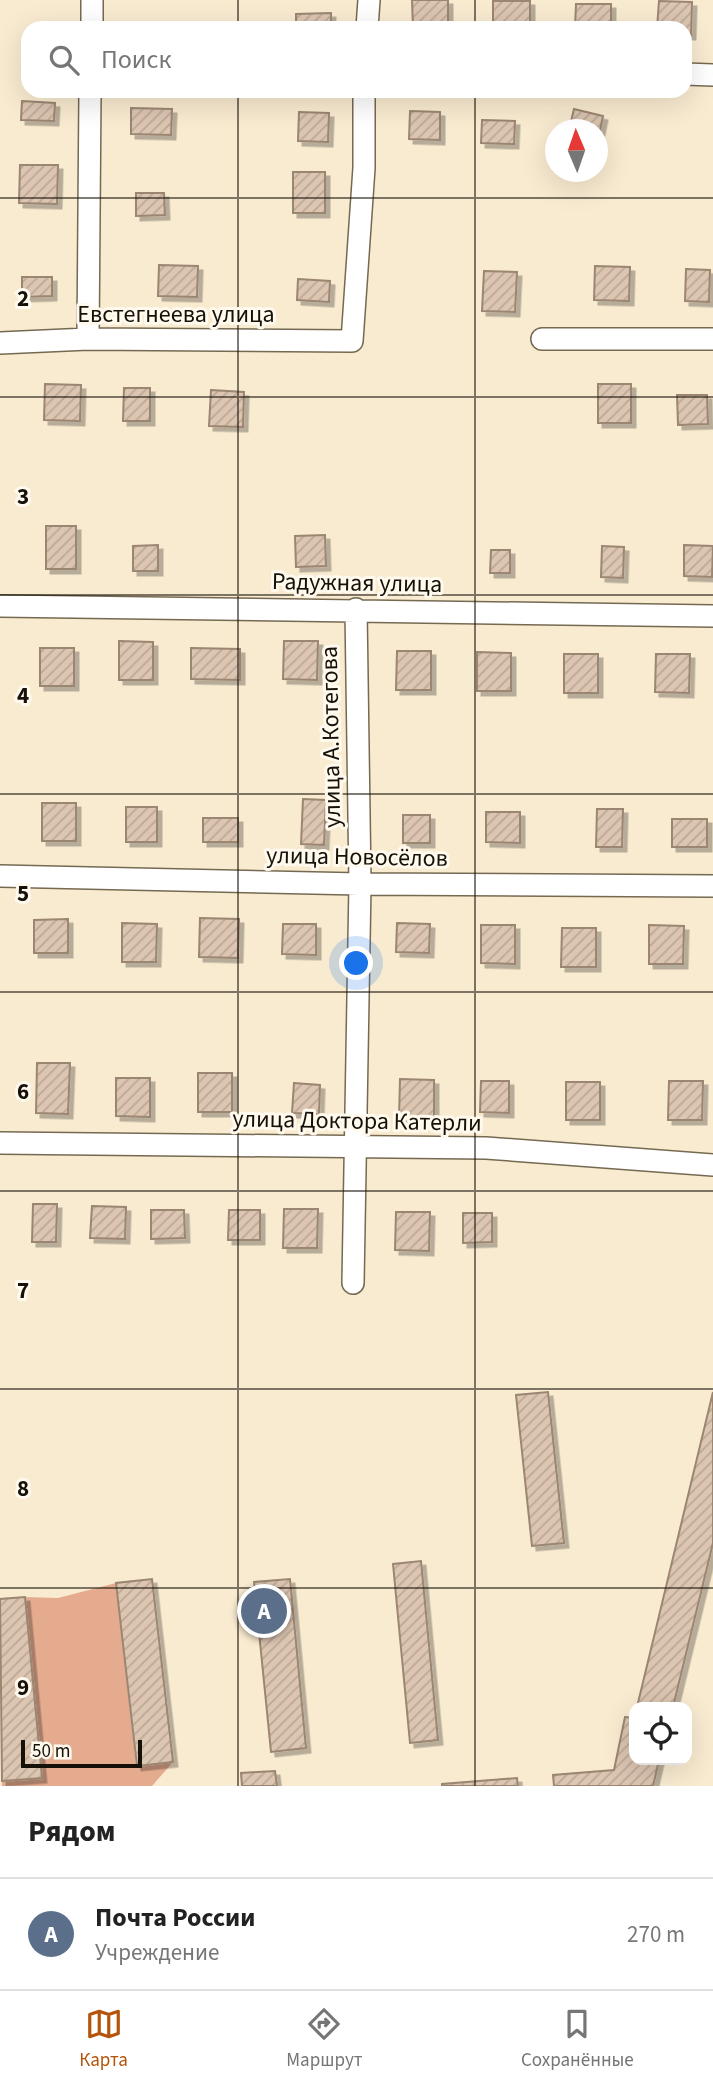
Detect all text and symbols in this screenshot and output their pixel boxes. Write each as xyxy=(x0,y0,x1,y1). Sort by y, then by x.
search box xyxy=(21,21,692,98)
icon: search xyxy=(45,41,83,79)
text: Поиск xyxy=(101,41,171,78)
north arrow xyxy=(545,119,608,182)
text: 2 xyxy=(17,282,29,315)
street label: Евстегнеева улица xyxy=(77,297,275,332)
text: 3 xyxy=(17,480,29,513)
street label: Радужная улица xyxy=(271,564,443,602)
street label: улица А.Котегова xyxy=(312,646,350,828)
text: 4 xyxy=(17,679,29,712)
street label: улица Новосёлов xyxy=(266,838,448,876)
text: 5 xyxy=(17,877,29,910)
your location xyxy=(339,946,373,980)
text: 6 xyxy=(17,1075,29,1108)
street label: улица Доктора Катерли xyxy=(232,1101,482,1141)
text: 7 xyxy=(17,1274,29,1307)
text: 8 xyxy=(17,1472,29,1505)
pin: A xyxy=(241,1585,287,1637)
text: 9 xyxy=(17,1671,29,1704)
map controls xyxy=(629,1702,692,1765)
button: locate xyxy=(629,1702,692,1765)
scale bar xyxy=(21,1737,142,1769)
text: 50 m xyxy=(32,1738,70,1765)
text: Рядом xyxy=(28,1810,116,1853)
text: Почта России xyxy=(95,1899,255,1936)
text: A xyxy=(44,1918,58,1951)
text: 270 m xyxy=(627,1918,685,1951)
text: Учреждение xyxy=(95,1936,219,1969)
tab: Карта xyxy=(79,2005,128,2074)
tab: Маршрут xyxy=(286,2005,363,2074)
tab: Сохранённые xyxy=(521,2005,634,2074)

